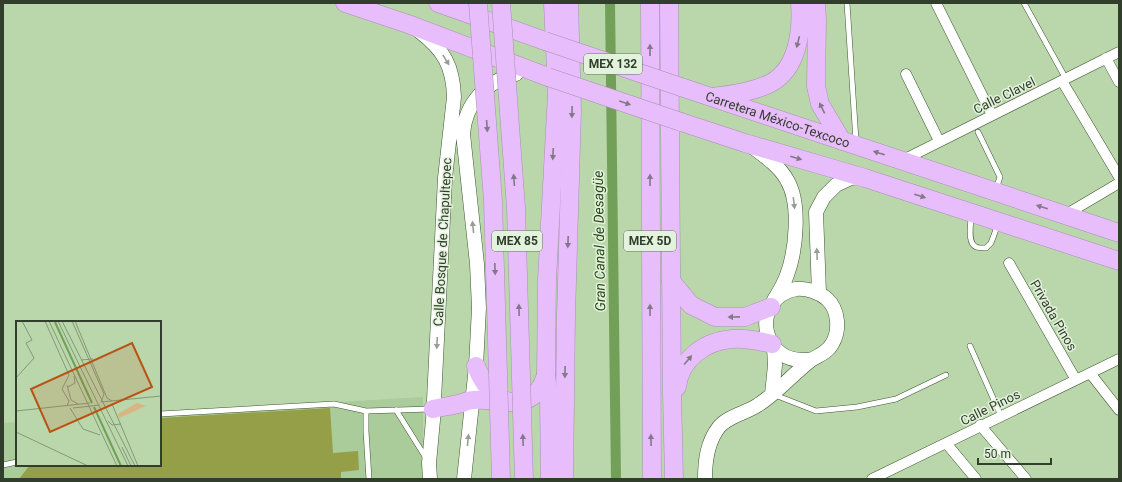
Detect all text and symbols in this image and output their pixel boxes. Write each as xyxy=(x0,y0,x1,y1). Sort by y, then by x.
one-way arrow xyxy=(794,35,800,48)
one-way arrow xyxy=(647,43,653,56)
one-way arrow xyxy=(442,54,449,66)
road number: MEX 132 xyxy=(584,54,642,74)
street label: Calle Clavel xyxy=(971,74,1038,117)
street label: Carretera México-Texcoco xyxy=(703,89,852,151)
one-way arrow xyxy=(619,100,631,106)
one-way arrow xyxy=(819,102,825,113)
one-way arrow xyxy=(569,106,575,119)
one-way arrow xyxy=(484,120,491,132)
one-way arrow xyxy=(550,148,557,160)
one-way arrow xyxy=(873,150,885,156)
one-way arrow xyxy=(790,155,802,161)
street label: Calle Bosque de Chapultepec xyxy=(431,157,454,327)
water label: Gran Canal de Desagüe xyxy=(590,170,608,312)
one-way arrow xyxy=(647,173,653,186)
one-way arrow xyxy=(510,174,517,186)
one-way arrow xyxy=(915,193,927,199)
one-way arrow xyxy=(791,197,797,209)
one-way arrow xyxy=(1036,204,1048,210)
one-way arrow xyxy=(469,221,476,233)
road number: MEX 85 xyxy=(492,231,542,251)
road number: MEX 5D xyxy=(624,231,676,251)
one-way arrow xyxy=(565,236,571,249)
one-way arrow xyxy=(814,248,821,260)
one-way arrow xyxy=(492,263,498,276)
street label: Privada Pinos xyxy=(1027,277,1080,354)
one-way arrow xyxy=(516,303,522,316)
one-way arrow xyxy=(647,303,653,316)
one-way arrow xyxy=(727,314,740,320)
inset map xyxy=(16,321,161,466)
one-way arrow xyxy=(433,336,440,349)
one-way arrow xyxy=(684,355,693,366)
one-way arrow xyxy=(562,366,568,379)
street label: Calle Pinos xyxy=(958,386,1023,428)
one-way arrow xyxy=(520,433,526,446)
one-way arrow xyxy=(648,433,654,446)
one-way arrow xyxy=(465,434,471,446)
scale bar xyxy=(978,440,1051,466)
text: 50 m xyxy=(984,447,1011,461)

